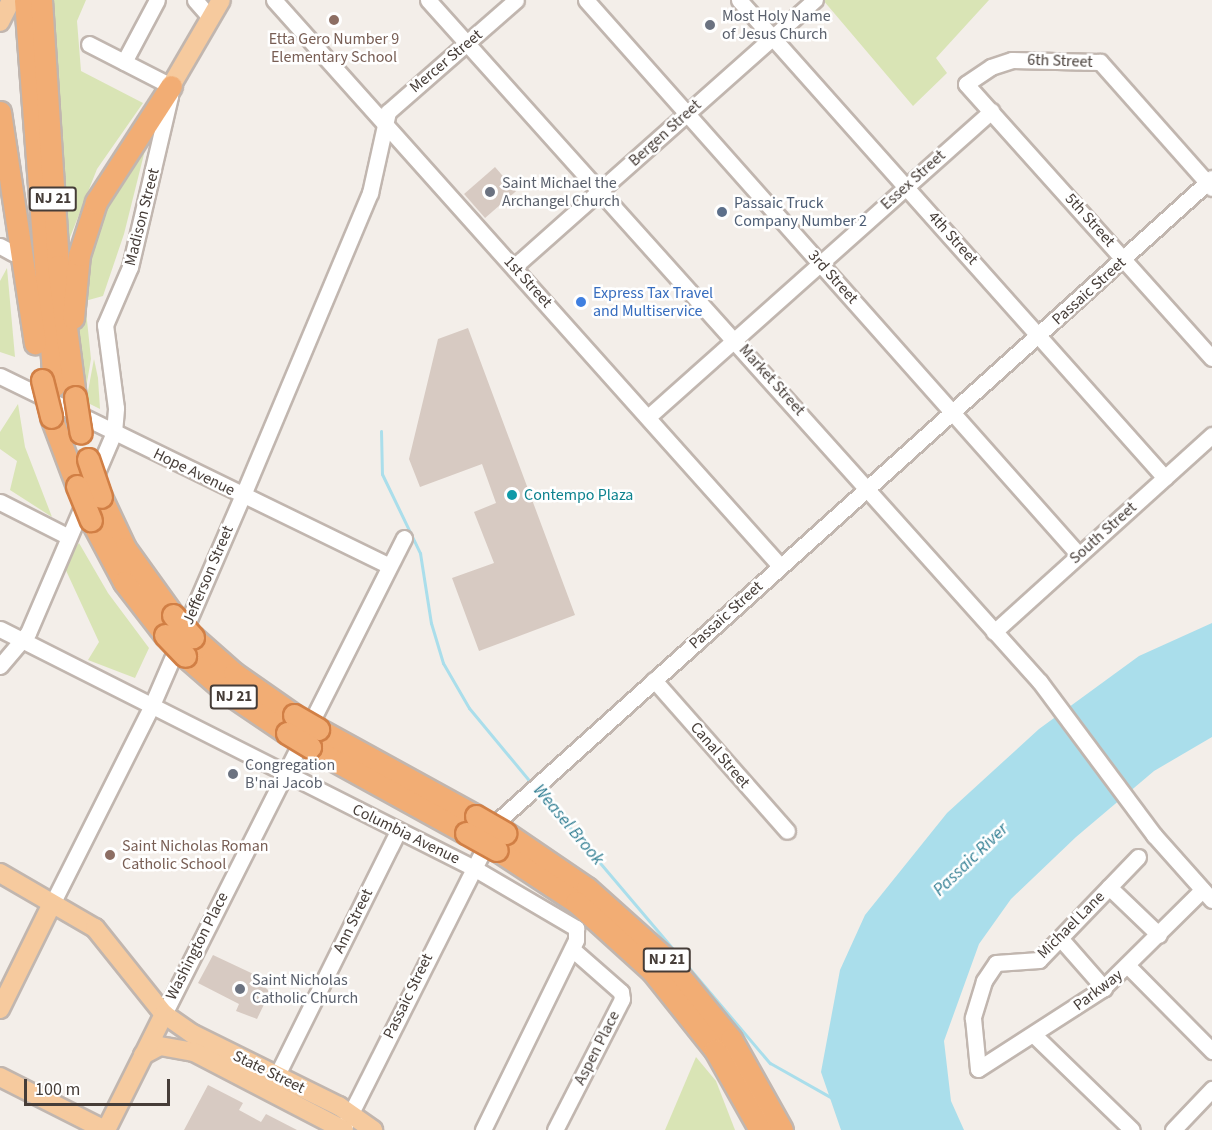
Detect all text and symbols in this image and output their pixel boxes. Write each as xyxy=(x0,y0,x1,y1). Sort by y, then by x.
place label: Most Holy Name of Jesus Church xyxy=(722,6,831,44)
marker: Etta Gero Number 9 Elementary School xyxy=(327,13,341,27)
marker: Most Holy Name of Jesus Church xyxy=(703,18,717,32)
street label: Mercer Street xyxy=(406,25,486,97)
place label: Etta Gero Number 9 Elementary School xyxy=(269,29,399,67)
street label: 6th Street xyxy=(1027,50,1093,72)
street label: Bergen Street xyxy=(625,96,705,170)
street label: Essex Street xyxy=(877,146,949,214)
street label: Madison Street xyxy=(121,166,163,268)
place label: Saint Michael the Archangel Church xyxy=(502,173,620,211)
marker: Saint Michael the Archangel Church xyxy=(483,185,497,199)
road number: NJ 21 xyxy=(28,187,78,211)
street label: 5th Street xyxy=(1061,189,1119,251)
place label: Passaic Truck Company Number 2 xyxy=(734,193,867,231)
marker: Passaic Truck Company Number 2 xyxy=(715,205,729,219)
street label: 4th Street xyxy=(924,207,982,269)
street label: 3rd Street xyxy=(804,246,862,308)
street label: 1st Street xyxy=(500,252,556,312)
street label: Passaic Street xyxy=(1048,253,1130,329)
place label: Express Tax Travel and Multiservice xyxy=(593,283,713,321)
marker: Express Tax Travel and Multiservice xyxy=(574,295,588,309)
street label: Market Street xyxy=(735,340,809,420)
street label: Hope Avenue xyxy=(150,444,238,500)
place label: Contempo Plaza xyxy=(524,485,633,505)
marker: Contempo Plaza xyxy=(505,488,519,502)
street label: South Street xyxy=(1066,498,1140,568)
street label: Jefferson Street xyxy=(179,523,237,627)
street label: Passaic Street xyxy=(685,577,767,653)
road number: NJ 21 xyxy=(208,685,260,709)
street label: Canal Street xyxy=(686,718,754,792)
place label: Congregation B'nai Jacob xyxy=(245,755,335,793)
marker: Congregation B'nai Jacob xyxy=(226,767,240,781)
water label: Weasel Brook xyxy=(528,780,608,870)
street label: Columbia Avenue xyxy=(349,800,463,868)
water label: Passaic River xyxy=(929,819,1013,901)
place label: Saint Nicholas Roman Catholic School xyxy=(122,836,269,874)
marker: Saint Nicholas Roman Catholic School xyxy=(103,848,117,862)
street label: Ann Street xyxy=(329,886,377,956)
street label: Michael Lane xyxy=(1033,887,1109,963)
street label: Washington Place xyxy=(162,889,232,1003)
road number: NJ 21 xyxy=(642,948,692,972)
street label: Passaic Street xyxy=(379,950,437,1042)
street label: Parkway xyxy=(1070,965,1126,1015)
place label: Saint Nicholas Catholic Church xyxy=(252,970,358,1008)
marker: Saint Nicholas Catholic Church xyxy=(233,982,247,996)
street label: Aspen Place xyxy=(570,1008,624,1088)
street label: State Street xyxy=(230,1046,308,1098)
scale bar xyxy=(27,1067,172,1105)
text: 100 m xyxy=(35,1077,80,1102)

